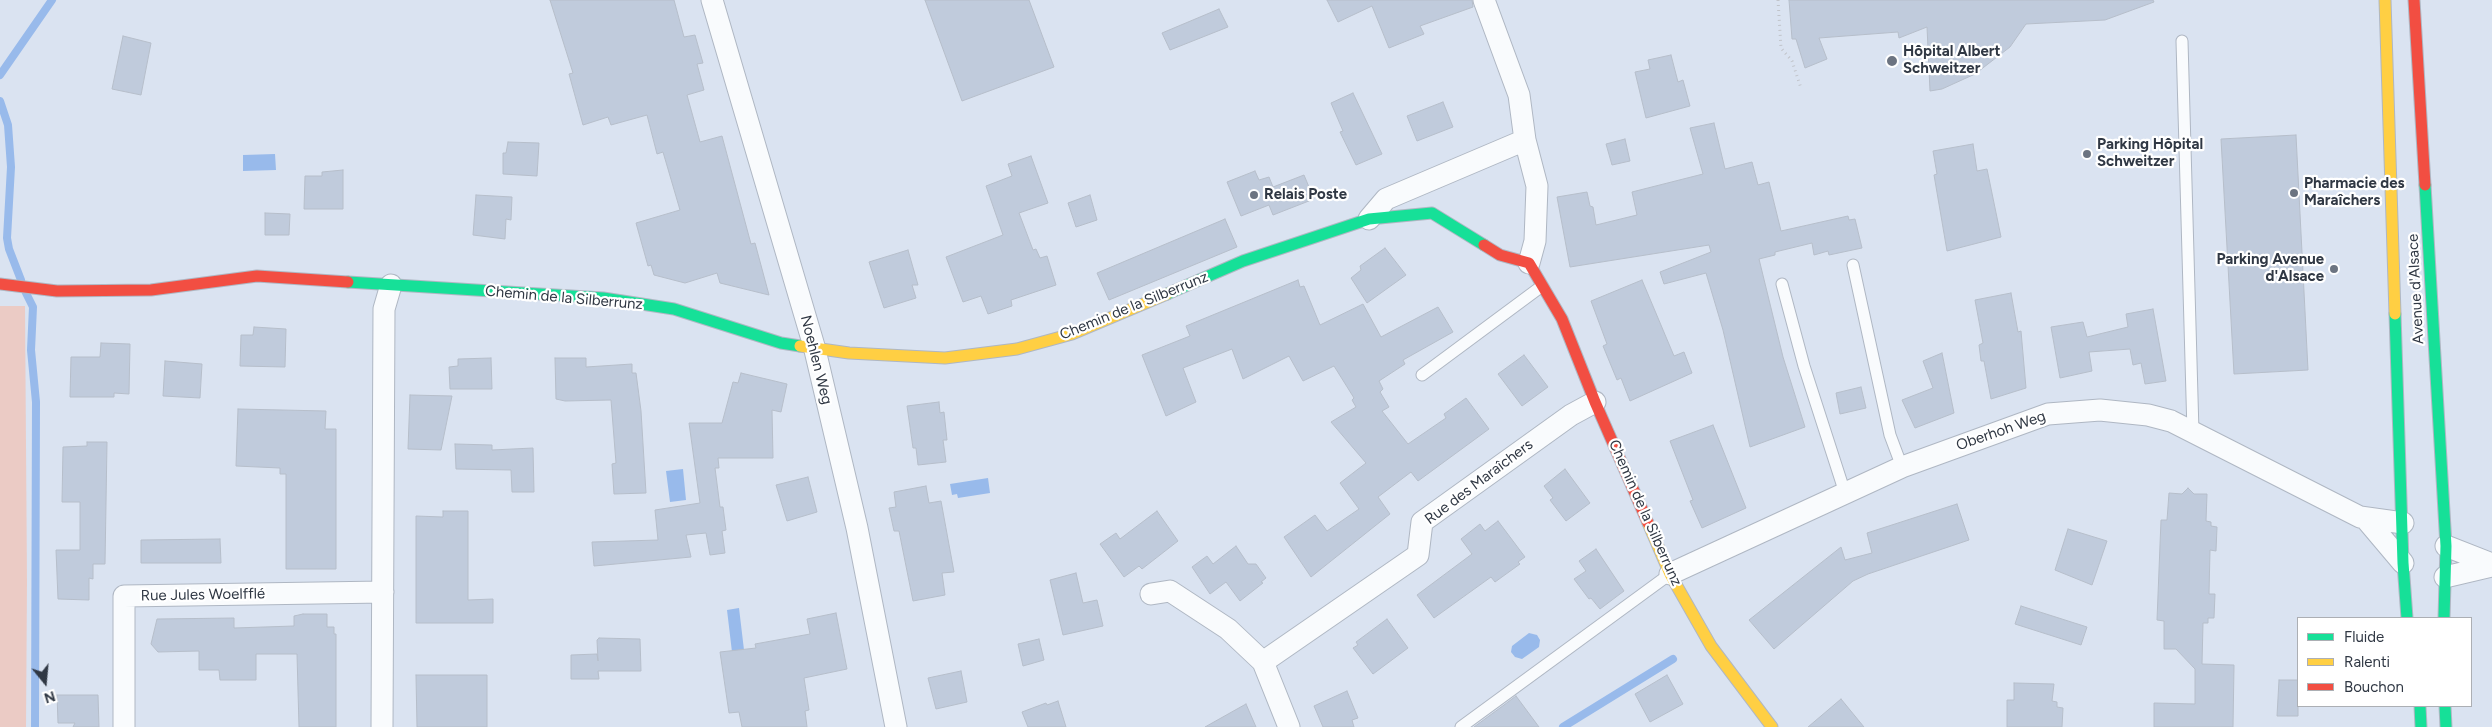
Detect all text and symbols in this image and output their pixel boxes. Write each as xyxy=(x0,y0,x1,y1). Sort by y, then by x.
place label: Hôpital Albert Schweitzer xyxy=(1903,43,2000,78)
marker: Hôpital Albert Schweitzer xyxy=(1885,54,1899,68)
place label: Parking Hôpital Schweitzer xyxy=(2097,136,2203,171)
marker: Parking Hôpital Schweitzer xyxy=(2081,148,2093,160)
place label: Pharmacie des Maraîchers xyxy=(2304,175,2405,210)
place label: Relais Poste xyxy=(1264,186,1347,204)
marker: Pharmacie des Maraîchers xyxy=(2288,187,2300,199)
marker: Relais Poste xyxy=(1248,189,1260,201)
street label: Avenue d'Alsace xyxy=(2404,233,2428,345)
place label: Parking Avenue d'Alsace xyxy=(2216,251,2324,286)
marker: Parking Avenue d'Alsace xyxy=(2328,263,2340,275)
street label: Chemin de la Silberrunz xyxy=(1057,268,1211,344)
street label: Chemin de la Silberrunz xyxy=(484,282,644,314)
street label: Noehlen Weg xyxy=(796,314,836,406)
street label: Oberhoh Weg xyxy=(1954,407,2048,455)
street label: Rue des Maraîchers xyxy=(1421,436,1537,528)
street label: Chemin de la Silberrunz xyxy=(1605,437,1685,589)
street label: Rue Jules Woelfflé xyxy=(141,585,265,605)
legend xyxy=(2297,617,2472,707)
text: Fluide xyxy=(2344,628,2384,646)
text: Ralenti xyxy=(2344,653,2390,671)
north arrow xyxy=(20,657,70,707)
text: Bouchon xyxy=(2344,678,2404,696)
text: N xyxy=(42,687,57,707)

